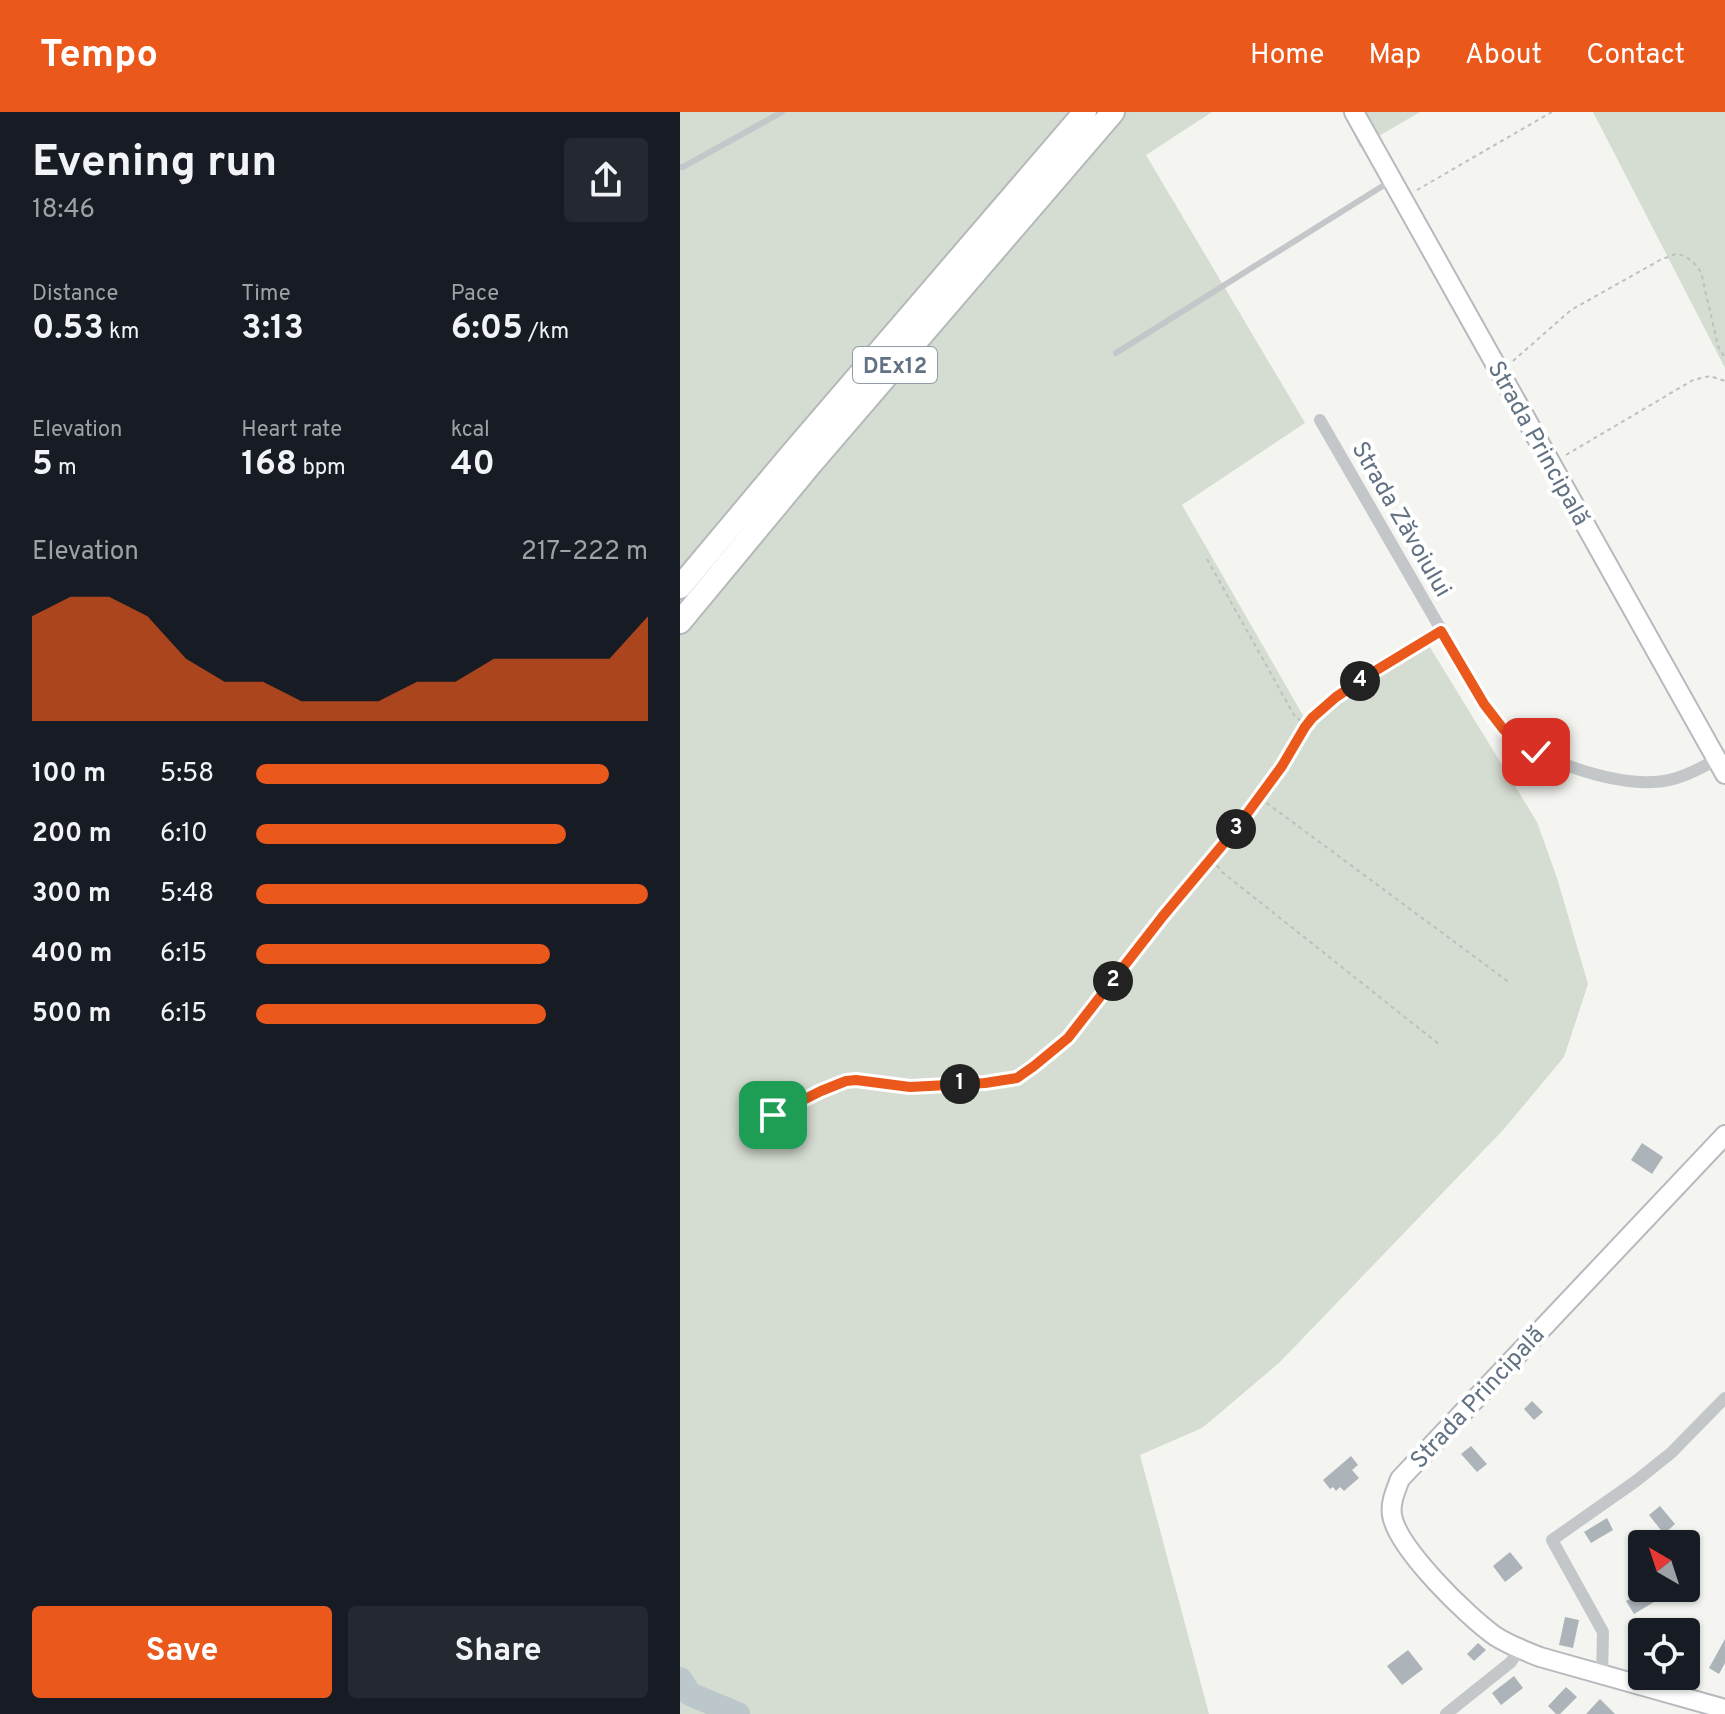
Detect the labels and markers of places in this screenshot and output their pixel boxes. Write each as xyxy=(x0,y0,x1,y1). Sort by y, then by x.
pin: 4 xyxy=(1340,661,1380,701)
pin xyxy=(1502,718,1570,786)
pin: 3 xyxy=(1216,809,1256,849)
pin: 2 xyxy=(1093,961,1133,1001)
pin: 1 xyxy=(940,1064,980,1104)
pin xyxy=(739,1081,807,1149)

